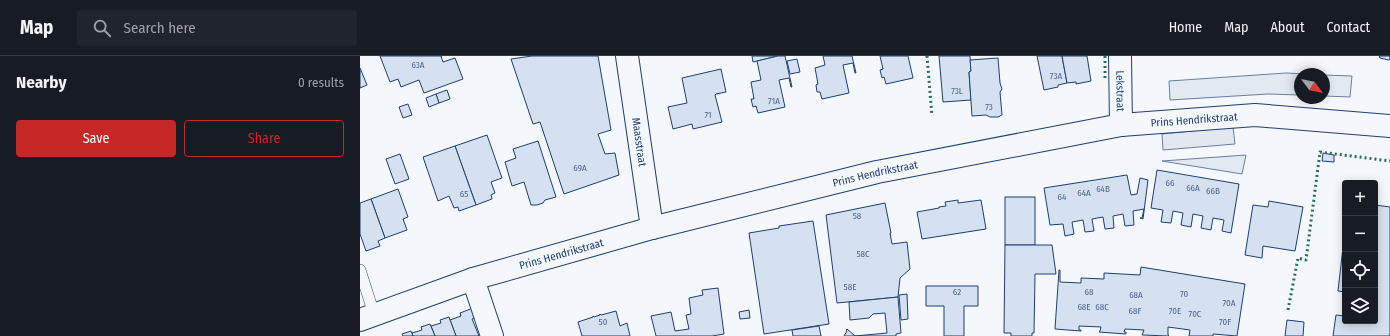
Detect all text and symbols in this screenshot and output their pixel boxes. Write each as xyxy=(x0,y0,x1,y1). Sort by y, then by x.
search box xyxy=(77,10,357,46)
text: Map xyxy=(20,16,53,39)
icon: search xyxy=(91,17,113,39)
text: Search here xyxy=(123,19,196,37)
text: Home xyxy=(1169,19,1202,36)
text: Map xyxy=(1224,19,1248,36)
text: About xyxy=(1270,19,1305,36)
text: Contact xyxy=(1327,19,1370,36)
house number: 63A xyxy=(411,60,425,70)
north arrow xyxy=(1294,68,1330,104)
street label: Lekstraat xyxy=(1114,70,1127,112)
house number: 73A xyxy=(1050,71,1062,81)
text: Nearby xyxy=(16,72,67,93)
text: 0 results xyxy=(298,75,344,90)
house number: 73L xyxy=(951,86,963,96)
house number: 71A xyxy=(768,96,780,106)
house number: 73 xyxy=(985,102,993,112)
house number: 71 xyxy=(704,110,712,120)
street label: Prins Hendrikstraat xyxy=(1150,110,1238,129)
street label: Maasstraat xyxy=(630,117,650,168)
button: Save xyxy=(16,120,176,157)
button: Share xyxy=(184,120,344,157)
street label: Prins Hendrikstraat xyxy=(831,158,919,189)
house number: 69A xyxy=(573,163,587,173)
house number: 66 xyxy=(1166,178,1175,188)
map controls xyxy=(1342,180,1378,324)
button: + xyxy=(1342,180,1378,216)
house number: 66A xyxy=(1186,183,1200,193)
house number: 64B xyxy=(1096,184,1110,194)
house number: 66B xyxy=(1206,186,1220,196)
house number: 64A xyxy=(1077,188,1091,198)
house number: 65 xyxy=(460,189,468,199)
house number: 64 xyxy=(1058,192,1067,202)
house number: 58 xyxy=(853,211,862,221)
button: − xyxy=(1342,216,1378,252)
street label: Prins Hendrikstraat xyxy=(518,236,605,272)
house number: 58C xyxy=(856,249,870,259)
button: locate xyxy=(1342,252,1378,288)
house number: 58E xyxy=(844,282,856,292)
house number: 62 xyxy=(953,287,961,297)
house number: 68 xyxy=(1085,287,1094,297)
button: layers xyxy=(1342,288,1378,324)
house number: 70 xyxy=(1180,289,1188,299)
house number: 68A xyxy=(1129,290,1143,300)
house number: 70A xyxy=(1223,298,1236,308)
house number: 68E xyxy=(1077,302,1091,312)
house number: 68C xyxy=(1095,302,1109,312)
house number: 68F xyxy=(1129,306,1142,316)
house number: 70E xyxy=(1169,306,1181,316)
house number: 70C xyxy=(1189,309,1202,319)
house number: 50 xyxy=(599,317,608,327)
house number: 70F xyxy=(1219,317,1231,327)

